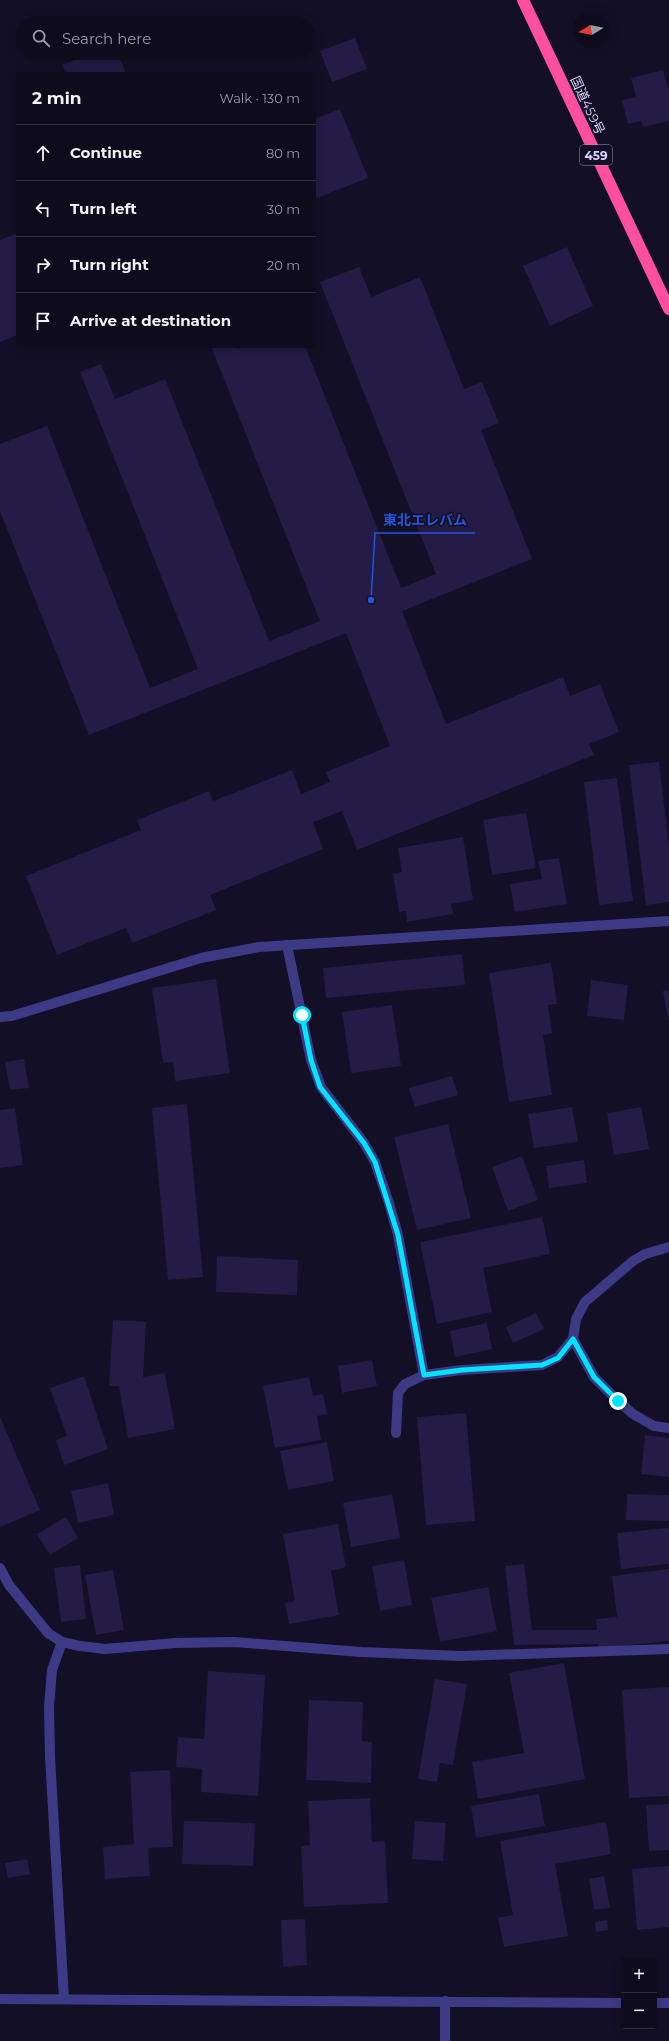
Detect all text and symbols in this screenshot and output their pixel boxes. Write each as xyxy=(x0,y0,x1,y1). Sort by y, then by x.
north arrow xyxy=(573,12,609,48)
search box xyxy=(16,16,316,60)
icon: search xyxy=(30,27,52,49)
text: Search here xyxy=(62,29,151,48)
street label: 国道459号 xyxy=(567,73,609,137)
text: 2 min xyxy=(32,88,82,108)
text: Walk · 130 m xyxy=(219,90,300,106)
icon: ahead xyxy=(32,142,54,164)
text: Continue xyxy=(70,143,142,162)
text: 80 m xyxy=(266,145,300,161)
road number: 459 xyxy=(580,145,612,165)
icon: left xyxy=(32,198,54,220)
text: Turn left xyxy=(70,199,137,218)
text: 30 m xyxy=(267,201,300,217)
icon: right xyxy=(32,254,54,276)
text: Turn right xyxy=(70,255,149,274)
text: 20 m xyxy=(267,257,300,273)
icon: arrive xyxy=(32,310,54,332)
text: Arrive at destination xyxy=(70,311,231,330)
callout: 東北エレバム xyxy=(375,507,475,533)
text: 東北エレバム xyxy=(383,511,467,529)
route start xyxy=(293,1006,311,1024)
route end xyxy=(609,1392,627,1410)
map controls xyxy=(621,1957,657,2029)
button: + xyxy=(621,1957,657,1993)
button: − xyxy=(621,1993,657,2029)

